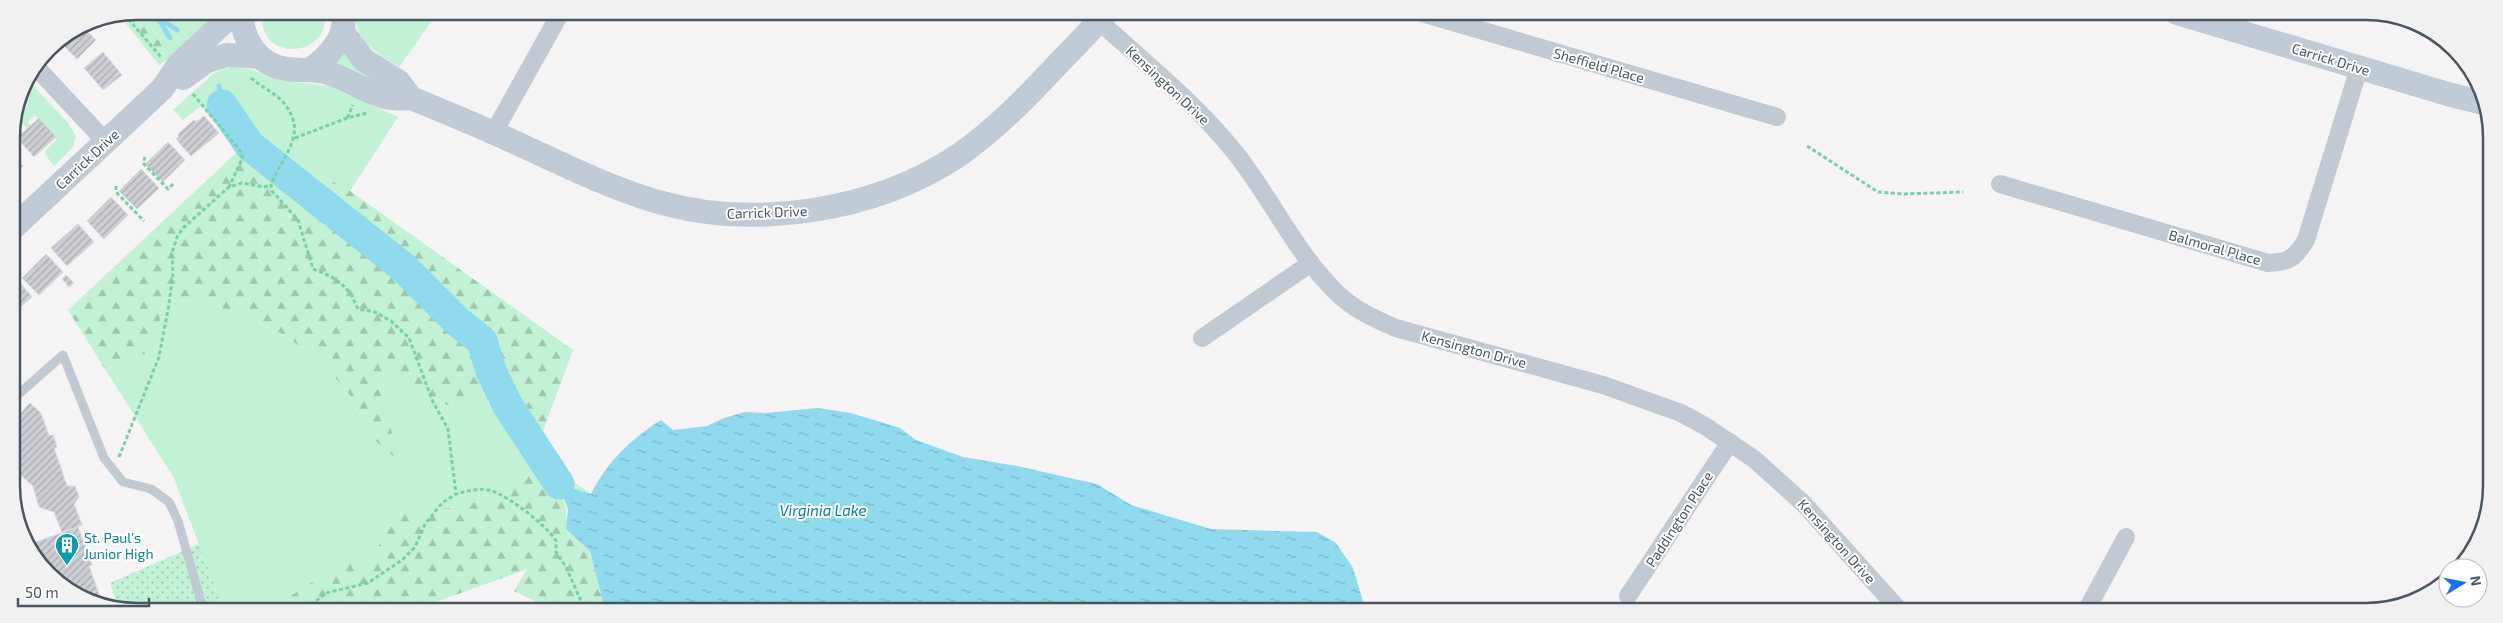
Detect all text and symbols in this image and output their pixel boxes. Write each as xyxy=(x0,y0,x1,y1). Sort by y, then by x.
street label: Carrick Drive xyxy=(2290,39,2372,79)
street label: Kensington Drive xyxy=(1123,42,1213,128)
street label: Sheffield Place xyxy=(1552,44,1646,86)
street label: Carrick Drive xyxy=(52,125,122,193)
street label: Carrick Drive xyxy=(726,202,808,222)
street label: Balmoral Place xyxy=(2167,226,2263,268)
street label: Kensington Drive xyxy=(1420,327,1528,371)
street label: Paddington Place xyxy=(1642,468,1716,570)
street label: Kensington Drive xyxy=(1795,495,1879,587)
water label: Virginia Lake xyxy=(779,501,867,519)
place label: St. Paul's Junior High xyxy=(84,529,154,562)
building icon: St. Paul's Junior High xyxy=(54,532,80,566)
north arrow xyxy=(2438,558,2488,608)
text: N xyxy=(2467,574,2486,587)
scale bar xyxy=(18,576,149,608)
text: 50 m xyxy=(25,583,59,601)

